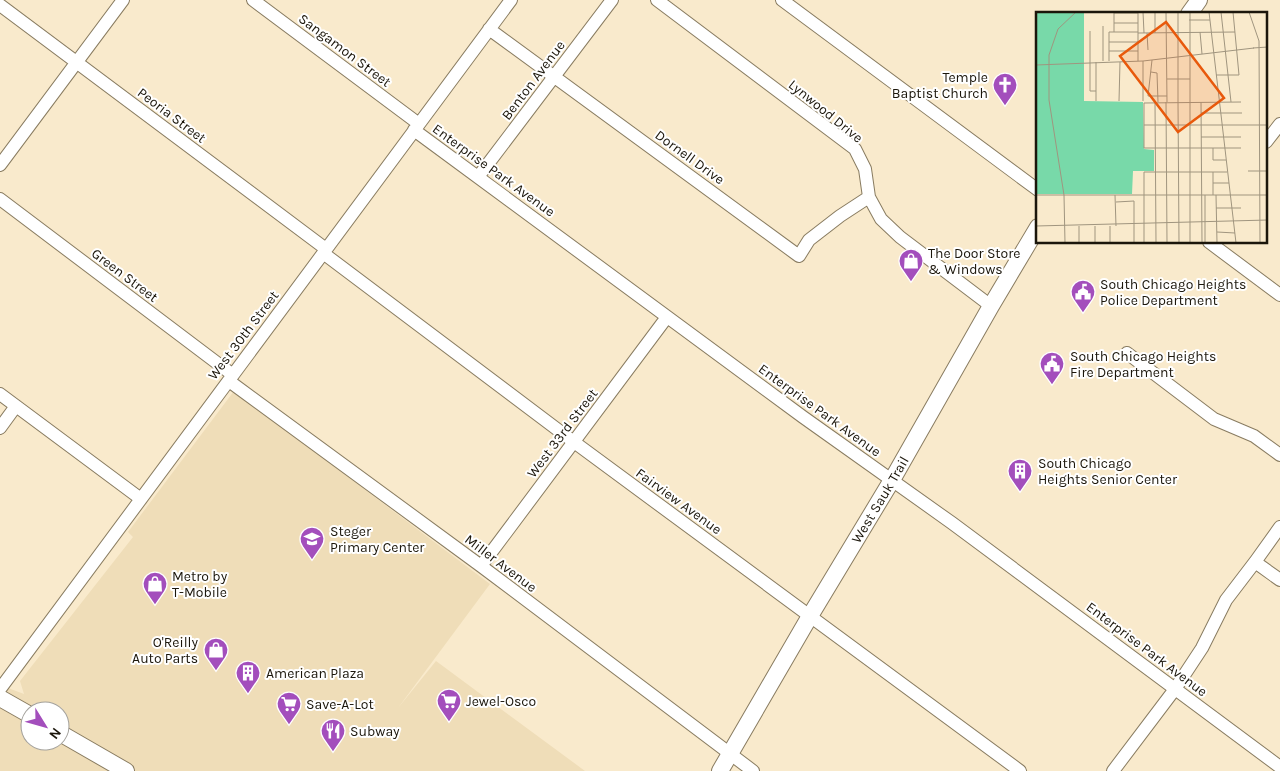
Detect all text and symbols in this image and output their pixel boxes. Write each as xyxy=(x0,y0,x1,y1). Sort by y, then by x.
street label: Sangamon Street xyxy=(295,10,394,91)
inset map xyxy=(1036,12,1268,244)
street label: Benton Avenue xyxy=(498,37,569,123)
place label: Temple Baptist Church xyxy=(892,69,988,102)
church icon: Temple Baptist Church xyxy=(992,72,1018,106)
street label: Lynwood Drive xyxy=(785,76,866,147)
street label: Peoria Street xyxy=(134,84,209,147)
street label: Enterprise Park Avenue xyxy=(429,120,558,220)
street label: Dornell Drive xyxy=(652,127,728,188)
street label: Green Street xyxy=(88,245,161,306)
place label: The Door Store & Windows xyxy=(928,245,1021,278)
shop icon: The Door Store & Windows xyxy=(898,248,924,282)
place label: South Chicago Heights Police Department xyxy=(1100,276,1246,309)
public building icon: South Chicago Heights Police Department xyxy=(1070,279,1096,313)
street label: West 30th Street xyxy=(204,287,282,383)
place label: South Chicago Heights Fire Department xyxy=(1070,348,1216,381)
public building icon: South Chicago Heights Fire Department xyxy=(1039,351,1065,385)
street label: Enterprise Park Avenue xyxy=(755,360,884,460)
street label: West 33rd Street xyxy=(523,386,601,481)
street label: West Sauk Trail xyxy=(848,453,913,546)
place label: South Chicago Heights Senior Center xyxy=(1038,455,1178,488)
building icon: South Chicago Heights Senior Center xyxy=(1007,458,1033,492)
street label: Fairview Avenue xyxy=(632,465,725,538)
place label: Steger Primary Center xyxy=(330,523,425,556)
school or university icon: Steger Primary Center xyxy=(299,526,325,560)
street label: Miller Avenue xyxy=(461,531,540,596)
place label: Metro by T-Mobile xyxy=(172,568,228,601)
shop icon: Metro by T-Mobile xyxy=(142,571,168,605)
street label: Enterprise Park Avenue xyxy=(1083,598,1210,700)
place label: O'Reilly Auto Parts xyxy=(132,634,198,667)
shop icon: O'Reilly Auto Parts xyxy=(203,637,229,671)
building icon: American Plaza xyxy=(235,660,261,694)
place label: American Plaza xyxy=(266,665,364,682)
supermarket icon: Jewel-Osco xyxy=(436,688,462,722)
supermarket icon: Save-A-Lot xyxy=(276,691,302,725)
place label: Jewel-Osco xyxy=(466,693,536,710)
place label: Save-A-Lot xyxy=(306,696,374,713)
north arrow xyxy=(20,701,70,751)
restaurant icon: Subway xyxy=(320,718,346,752)
place label: Subway xyxy=(350,723,400,740)
text: N xyxy=(45,724,65,743)

